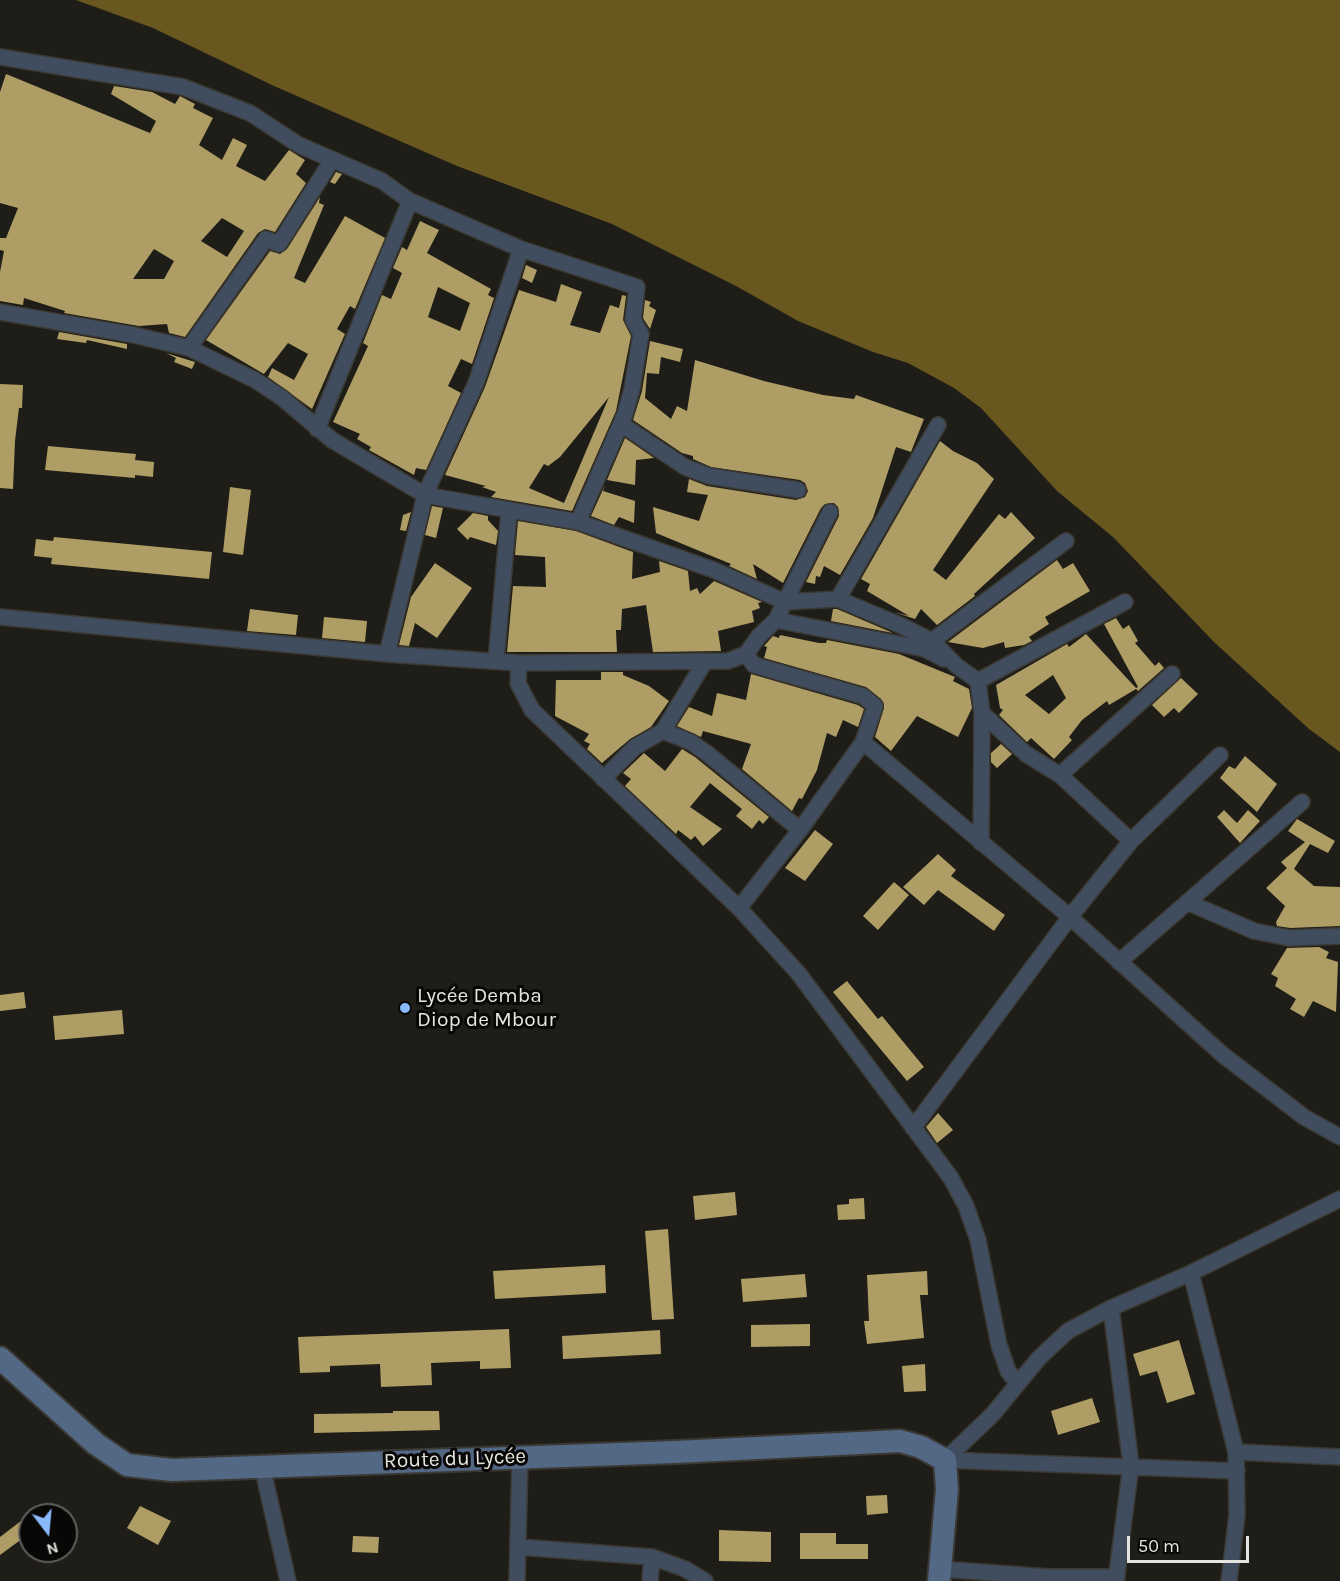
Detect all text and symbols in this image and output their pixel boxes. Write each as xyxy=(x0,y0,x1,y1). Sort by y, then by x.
place label: Lycée Demba Diop de Mbour xyxy=(417,983,556,1033)
marker: Lycée Demba Diop de Mbour xyxy=(398,1001,412,1015)
street label: Route du Lycée xyxy=(383,1444,527,1474)
north arrow xyxy=(18,1503,78,1563)
scale bar xyxy=(1130,1524,1252,1562)
text: 50 m xyxy=(1138,1535,1180,1557)
text: N xyxy=(44,1538,61,1560)

